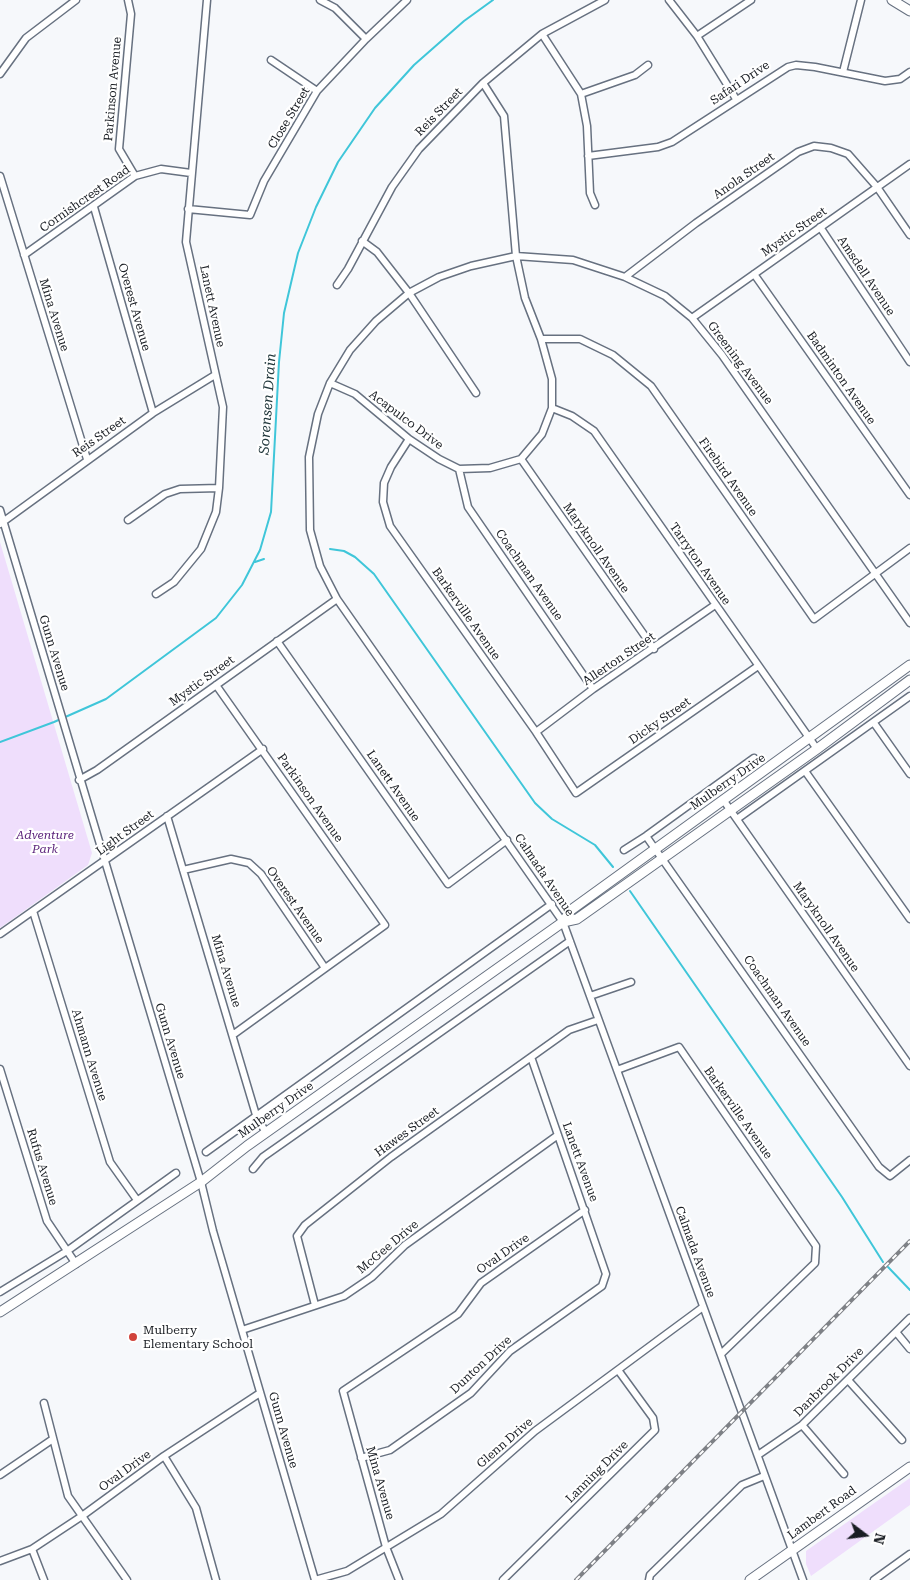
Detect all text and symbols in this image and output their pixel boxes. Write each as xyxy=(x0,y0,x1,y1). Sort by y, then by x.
street label: Parkinson Avenue xyxy=(101,36,125,142)
street label: Safari Drive xyxy=(708,58,772,108)
street label: Close Street xyxy=(265,85,313,151)
street label: Reis Street xyxy=(412,85,466,139)
street label: Anola Street xyxy=(711,150,777,202)
street label: Cornishcrest Road xyxy=(37,162,133,236)
street label: Mystic Street xyxy=(759,204,829,260)
street label: Amsdell Avenue xyxy=(834,234,898,318)
street label: Overest Avenue xyxy=(115,262,153,352)
street label: Lanett Avenue xyxy=(196,264,228,348)
street label: Mina Avenue xyxy=(36,277,72,353)
street label: Greening Avenue xyxy=(704,319,776,407)
street label: Badminton Avenue xyxy=(804,329,878,427)
water label: Sorensen Drain xyxy=(256,353,280,455)
street label: Acapulco Drive xyxy=(366,387,446,453)
street label: Reis Street xyxy=(70,413,128,461)
street label: Firebird Avenue xyxy=(696,435,760,519)
street label: Maryknoll Avenue xyxy=(560,500,632,596)
street label: Tarryton Avenue xyxy=(666,520,734,608)
street label: Coachman Avenue xyxy=(492,527,566,623)
street label: Barkerville Avenue xyxy=(429,565,503,663)
street label: Gunn Avenue xyxy=(36,613,72,693)
street label: Allerton Street xyxy=(580,629,658,689)
street label: Mystic Street xyxy=(167,653,237,709)
street label: Dicky Street xyxy=(626,694,694,748)
street label: Lanett Avenue xyxy=(363,748,423,824)
street label: Parkinson Avenue xyxy=(274,751,346,845)
street label: Mulberry Drive xyxy=(688,751,768,813)
street label: Light Street xyxy=(93,807,157,859)
park label: Adventure Park xyxy=(16,828,74,856)
street label: Calmada Avenue xyxy=(511,831,577,919)
street label: Overest Avenue xyxy=(263,864,327,946)
street label: Maryknoll Avenue xyxy=(790,879,862,975)
street label: Mina Avenue xyxy=(208,933,244,1009)
street label: Coachman Avenue xyxy=(740,953,814,1049)
street label: Gunn Avenue xyxy=(152,1001,188,1081)
street label: Ahmann Avenue xyxy=(68,1007,110,1103)
street label: Barkerville Avenue xyxy=(701,1064,775,1162)
street label: Mulberry Drive xyxy=(236,1079,316,1141)
street label: Hawes Street xyxy=(372,1104,442,1160)
street label: Lanett Avenue xyxy=(559,1120,601,1204)
street label: Rufus Avenue xyxy=(23,1127,61,1207)
street label: Calmada Avenue xyxy=(672,1204,718,1300)
street label: McGee Drive xyxy=(354,1217,422,1277)
street label: Oval Drive xyxy=(474,1231,532,1277)
place label: Mulberry Elementary School xyxy=(143,1323,253,1351)
marker: Mulberry Elementary School xyxy=(127,1331,139,1343)
street label: Dunton Drive xyxy=(447,1333,515,1397)
street label: Danbrook Drive xyxy=(791,1344,867,1420)
street label: Gunn Avenue xyxy=(265,1390,301,1470)
street label: Glenn Drive xyxy=(474,1415,536,1471)
street label: Lanning Drive xyxy=(563,1438,631,1506)
street label: Mina Avenue xyxy=(363,1445,397,1521)
street label: Oval Drive xyxy=(96,1447,154,1495)
street label: Lambert Road xyxy=(785,1483,859,1543)
north arrow xyxy=(840,1510,890,1560)
text: N xyxy=(870,1532,889,1546)

